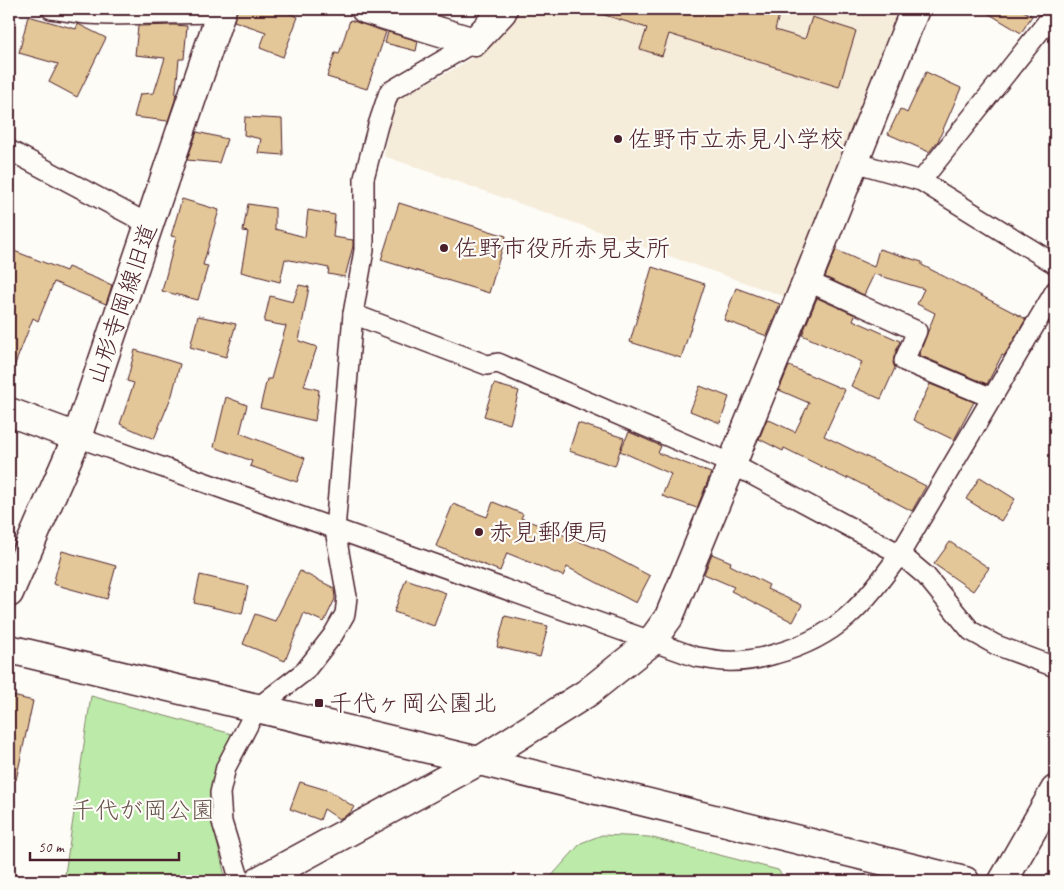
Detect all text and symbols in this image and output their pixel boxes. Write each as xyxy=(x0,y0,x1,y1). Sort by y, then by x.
place label: 佐野市立赤見小学校 xyxy=(628,124,844,154)
marker: 佐野市立赤見小学校 xyxy=(612,133,624,145)
street label: 山形寺岡線旧道 xyxy=(80,220,164,388)
place label: 佐野市役所赤見支所 xyxy=(454,233,670,263)
marker: 佐野市役所赤見支所 xyxy=(438,242,450,254)
place label: 赤見郵便局 xyxy=(489,517,609,547)
marker: 赤見郵便局 xyxy=(473,526,485,538)
place label: 千代ヶ岡公園北 xyxy=(329,688,497,718)
marker: 千代ヶ岡公園北 xyxy=(313,697,325,709)
park label: 千代が岡公園 xyxy=(71,795,215,825)
scale bar xyxy=(30,830,179,862)
text: 50 m xyxy=(38,838,65,857)

